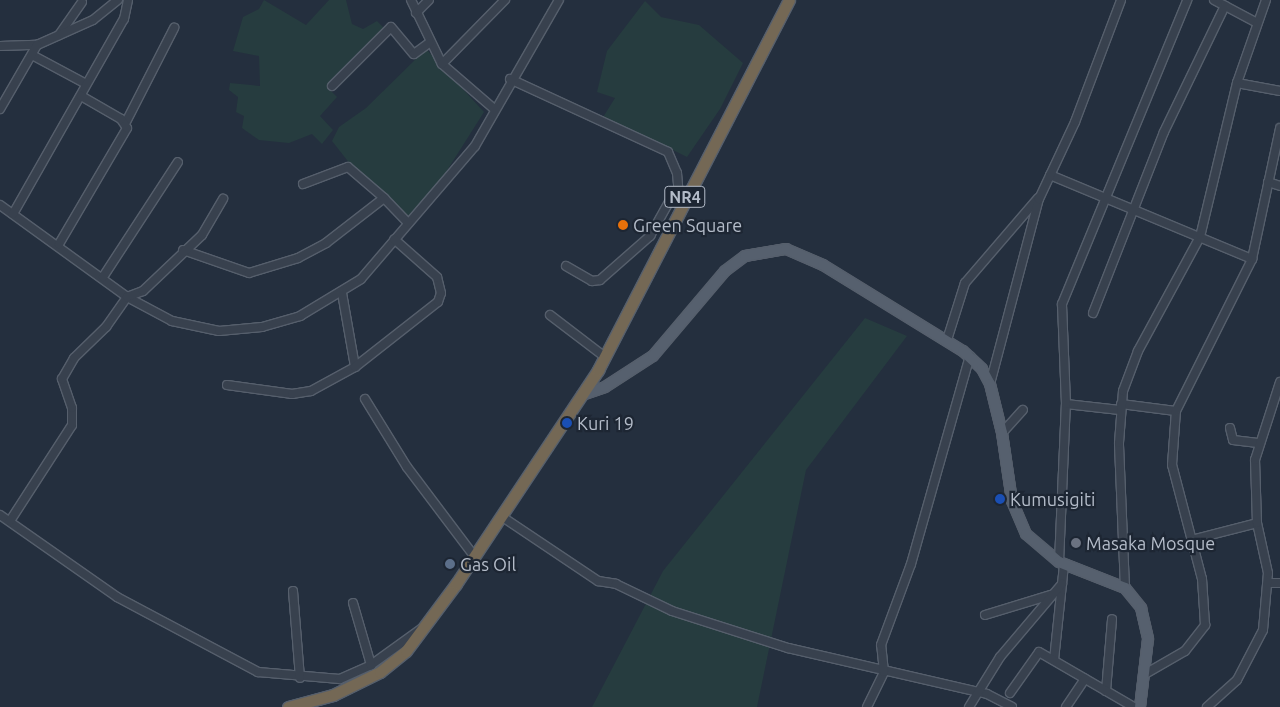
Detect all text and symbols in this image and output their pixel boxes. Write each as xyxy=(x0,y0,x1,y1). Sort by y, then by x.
road number: NR4 xyxy=(664,183,706,210)
place label: Green Square xyxy=(633,214,742,236)
marker: Green Square xyxy=(617,219,629,231)
place label: Kuri 19 xyxy=(577,412,634,434)
marker: Kuri 19 xyxy=(561,417,573,429)
place label: Kumusigiti xyxy=(1010,488,1095,510)
marker: Kumusigiti xyxy=(994,493,1006,505)
place label: Masaka Mosque xyxy=(1086,532,1215,554)
marker: Masaka Mosque xyxy=(1070,537,1082,549)
place label: Gas Oil xyxy=(460,553,516,575)
marker: Gas Oil xyxy=(444,558,456,570)

